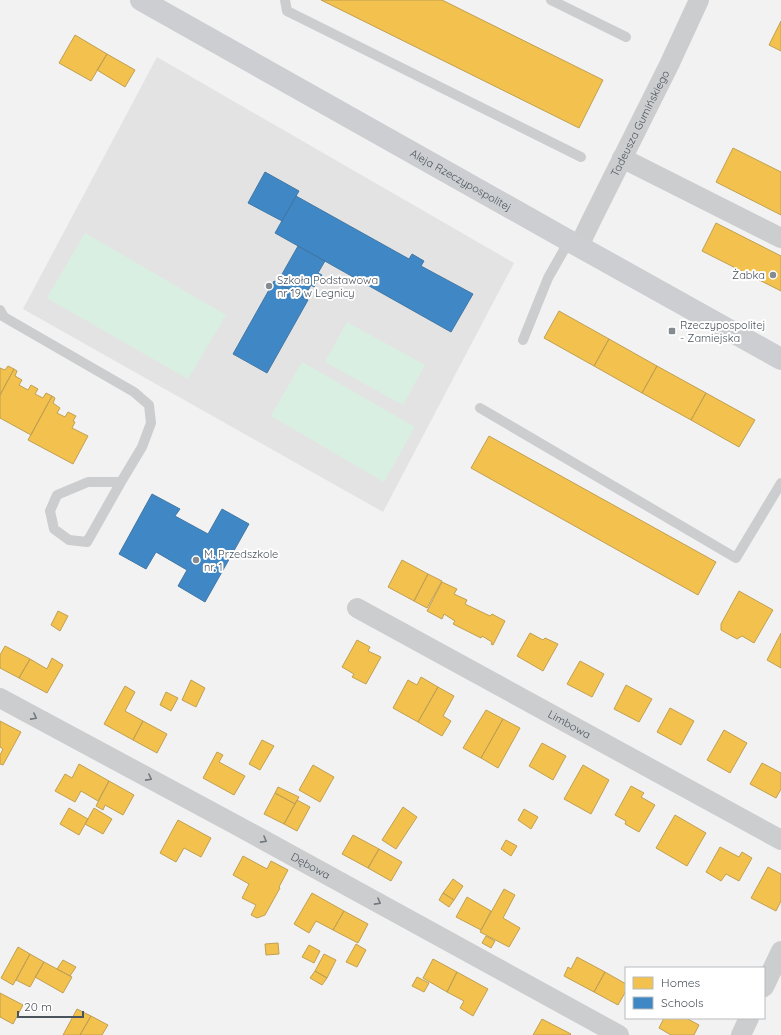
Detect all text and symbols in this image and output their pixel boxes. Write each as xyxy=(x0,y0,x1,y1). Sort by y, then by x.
street label: Tadeusza Gumińskiego xyxy=(607,67,672,179)
street label: Aleja Rzeczypospolitej xyxy=(408,146,514,214)
place label: Żabka xyxy=(732,268,765,282)
marker: Żabka xyxy=(768,270,778,280)
place label: Szkoła Podstawowa nr 19 w Legnicy xyxy=(277,273,378,300)
marker: Szkoła Podstawowa nr 19 w Legnicy xyxy=(264,281,274,291)
place label: Rzeczypospolitej - Zamiejska xyxy=(680,318,765,345)
marker: Rzeczypospolitej - Zamiejska xyxy=(667,326,677,336)
place label: M. Przedszkole nr. 1 xyxy=(204,547,278,574)
marker: M. Przedszkole nr. 1 xyxy=(191,555,201,565)
street label: Limbowa xyxy=(545,707,593,741)
one-way arrow xyxy=(30,712,38,720)
one-way arrow xyxy=(145,773,152,781)
one-way arrow xyxy=(259,835,267,842)
street label: Dębowa xyxy=(289,849,333,882)
one-way arrow xyxy=(373,898,381,905)
legend xyxy=(625,967,765,1019)
text: Homes xyxy=(661,975,701,990)
scale bar xyxy=(18,993,83,1019)
text: Schools xyxy=(661,995,704,1010)
text: 20 m xyxy=(24,999,52,1014)

